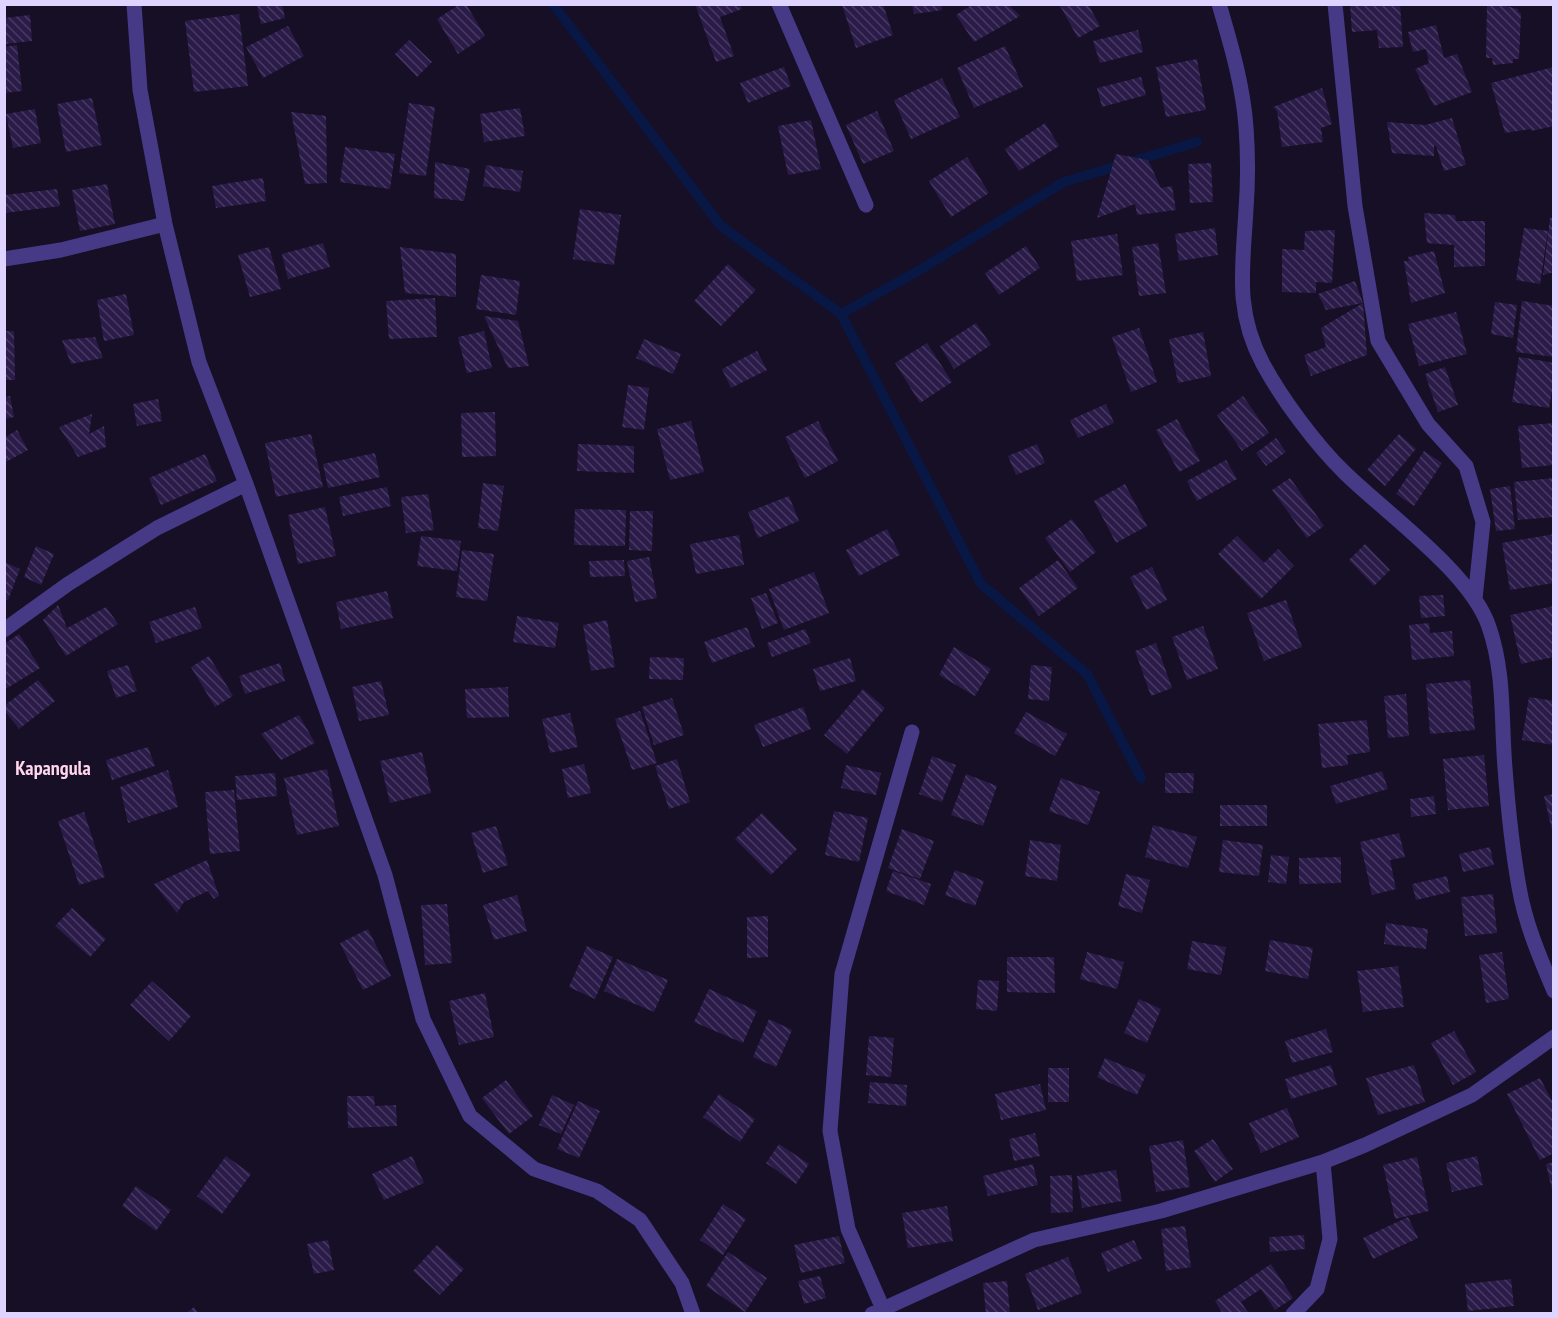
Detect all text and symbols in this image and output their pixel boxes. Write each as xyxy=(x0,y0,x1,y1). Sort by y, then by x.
district label: Kapangula xyxy=(15,755,91,781)

